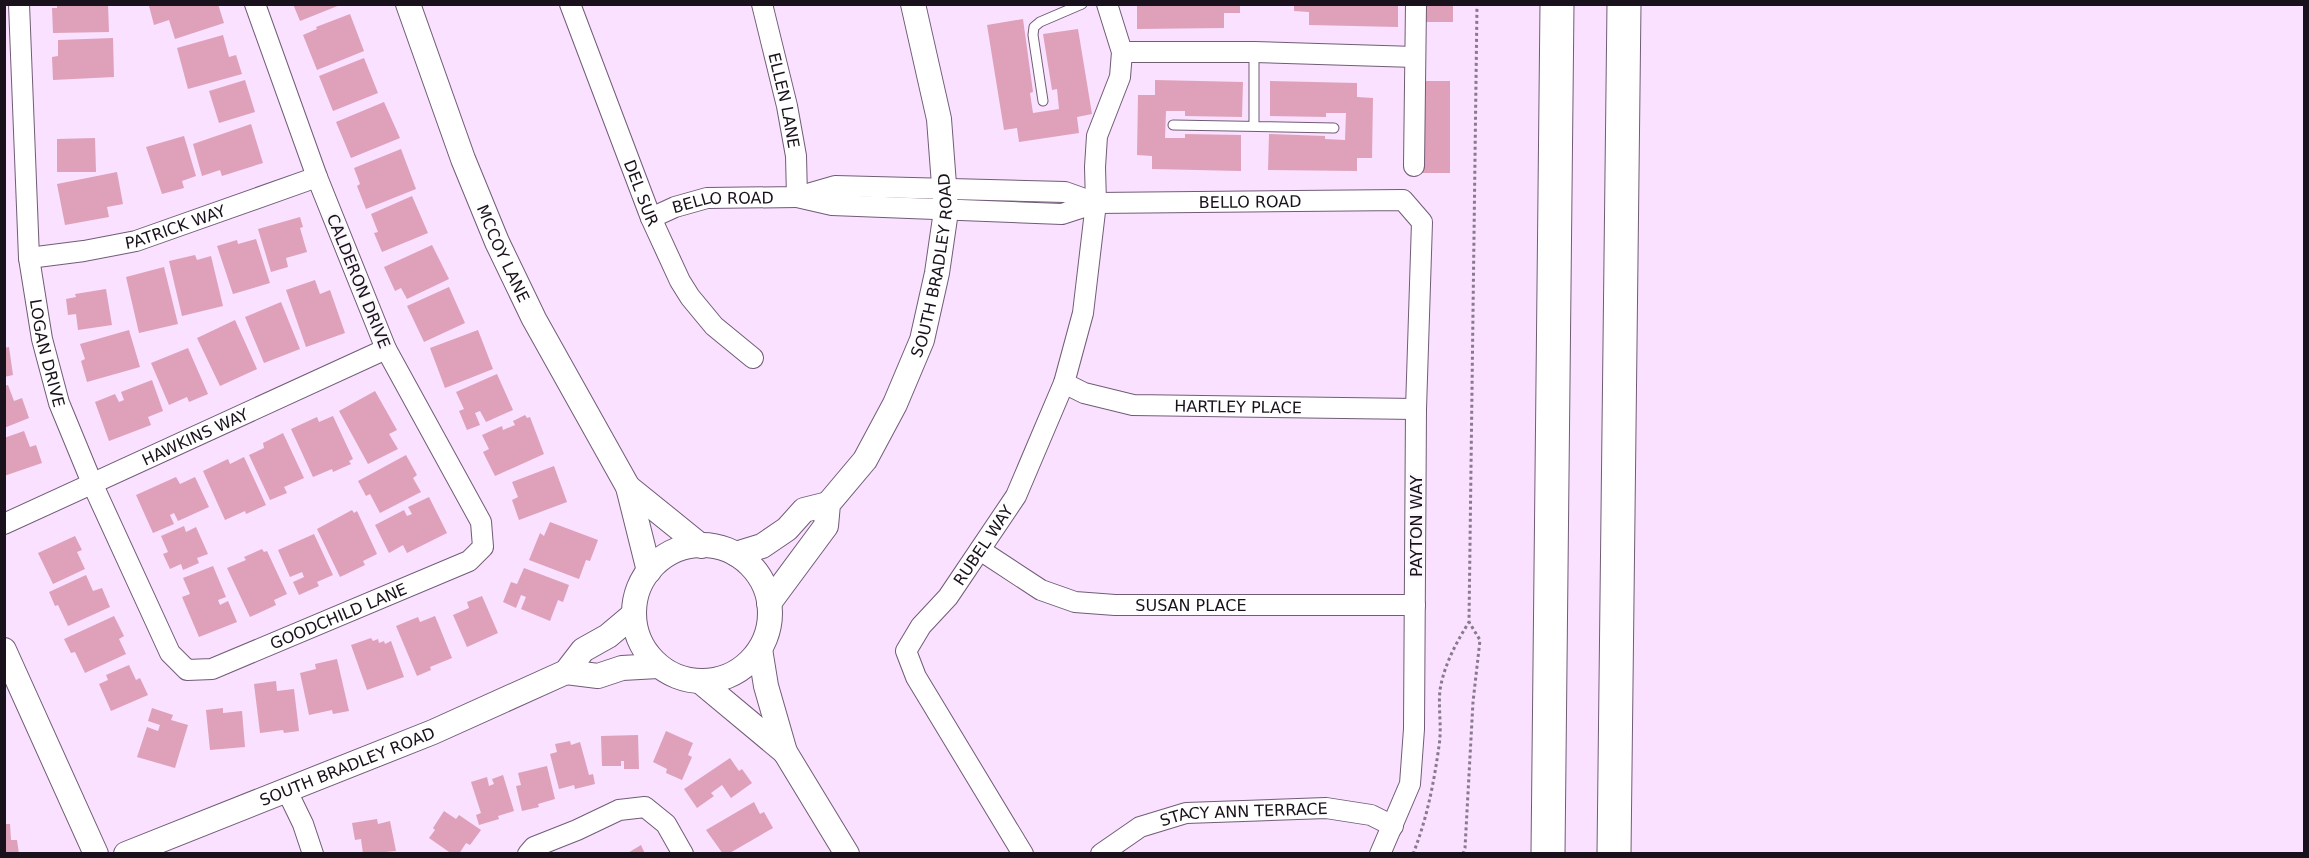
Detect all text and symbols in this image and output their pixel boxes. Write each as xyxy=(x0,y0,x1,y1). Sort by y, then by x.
street label: ELLEN LANE xyxy=(764,51,803,150)
street label: DEL SUR xyxy=(620,157,662,229)
street label: SOUTH BRADLEY ROAD xyxy=(907,173,956,360)
street label: BELLO ROAD xyxy=(670,188,774,217)
street label: BELLO ROAD xyxy=(1199,192,1302,212)
street label: PATRICK WAY xyxy=(124,201,228,253)
street label: MCCOY LANE xyxy=(473,202,533,305)
street label: CALDERON DRIVE xyxy=(323,211,394,351)
street label: LOGAN DRIVE xyxy=(26,298,69,409)
street label: HARTLEY PLACE xyxy=(1174,397,1302,417)
street label: HAWKINS WAY xyxy=(139,404,251,470)
street label: PAYTON WAY xyxy=(1407,475,1426,577)
street label: RUBEL WAY xyxy=(950,502,1017,589)
street label: GOODCHILD LANE xyxy=(267,579,410,654)
street label: SUSAN PLACE xyxy=(1135,596,1247,615)
street label: SOUTH BRADLEY ROAD xyxy=(257,723,438,810)
street label: STACY ANN TERRACE xyxy=(1158,799,1328,830)

